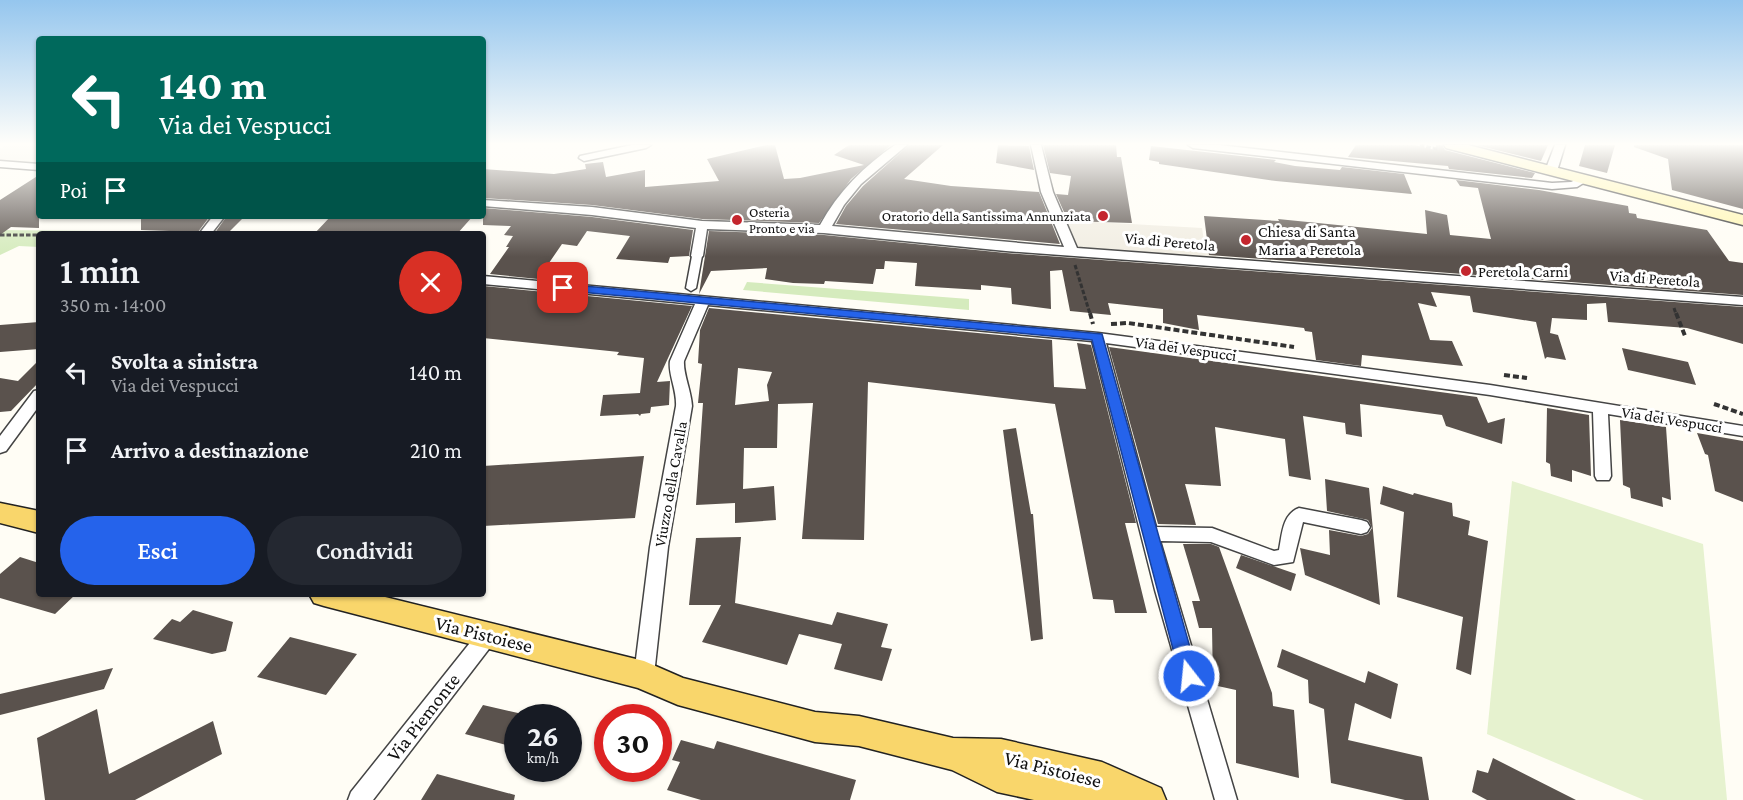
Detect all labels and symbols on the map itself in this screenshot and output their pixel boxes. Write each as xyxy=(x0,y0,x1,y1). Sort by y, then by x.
place label: Osteria Pronto e via xyxy=(749,204,815,236)
place label: Oratorio della Santissima Annunziata xyxy=(882,208,1092,224)
marker: Oratorio della Santissima Annunziata xyxy=(1096,209,1110,223)
marker: Osteria Pronto e via xyxy=(730,213,744,227)
place label: Chiesa di Santa Maria a Peretola xyxy=(1258,223,1362,258)
street label: Via di Peretola xyxy=(1124,229,1217,254)
marker: Chiesa di Santa Maria a Peretola xyxy=(1239,233,1253,247)
pin xyxy=(537,262,588,313)
place label: Peretola Carni xyxy=(1478,263,1568,280)
marker: Peretola Carni xyxy=(1459,264,1473,278)
street label: Via di Peretola xyxy=(1609,267,1702,290)
street label: Via dei Vespucci xyxy=(1134,333,1238,365)
street label: Via dei Vespucci xyxy=(1620,403,1724,437)
street label: Viuzzo della Cavalla xyxy=(651,419,690,548)
street label: Via Pistoiese xyxy=(433,611,535,657)
position arrow xyxy=(1157,644,1221,708)
street label: Via Piemonte xyxy=(382,669,464,765)
speed limit sign: 30 xyxy=(594,704,672,782)
street label: Via Pistoiese xyxy=(1002,746,1104,792)

